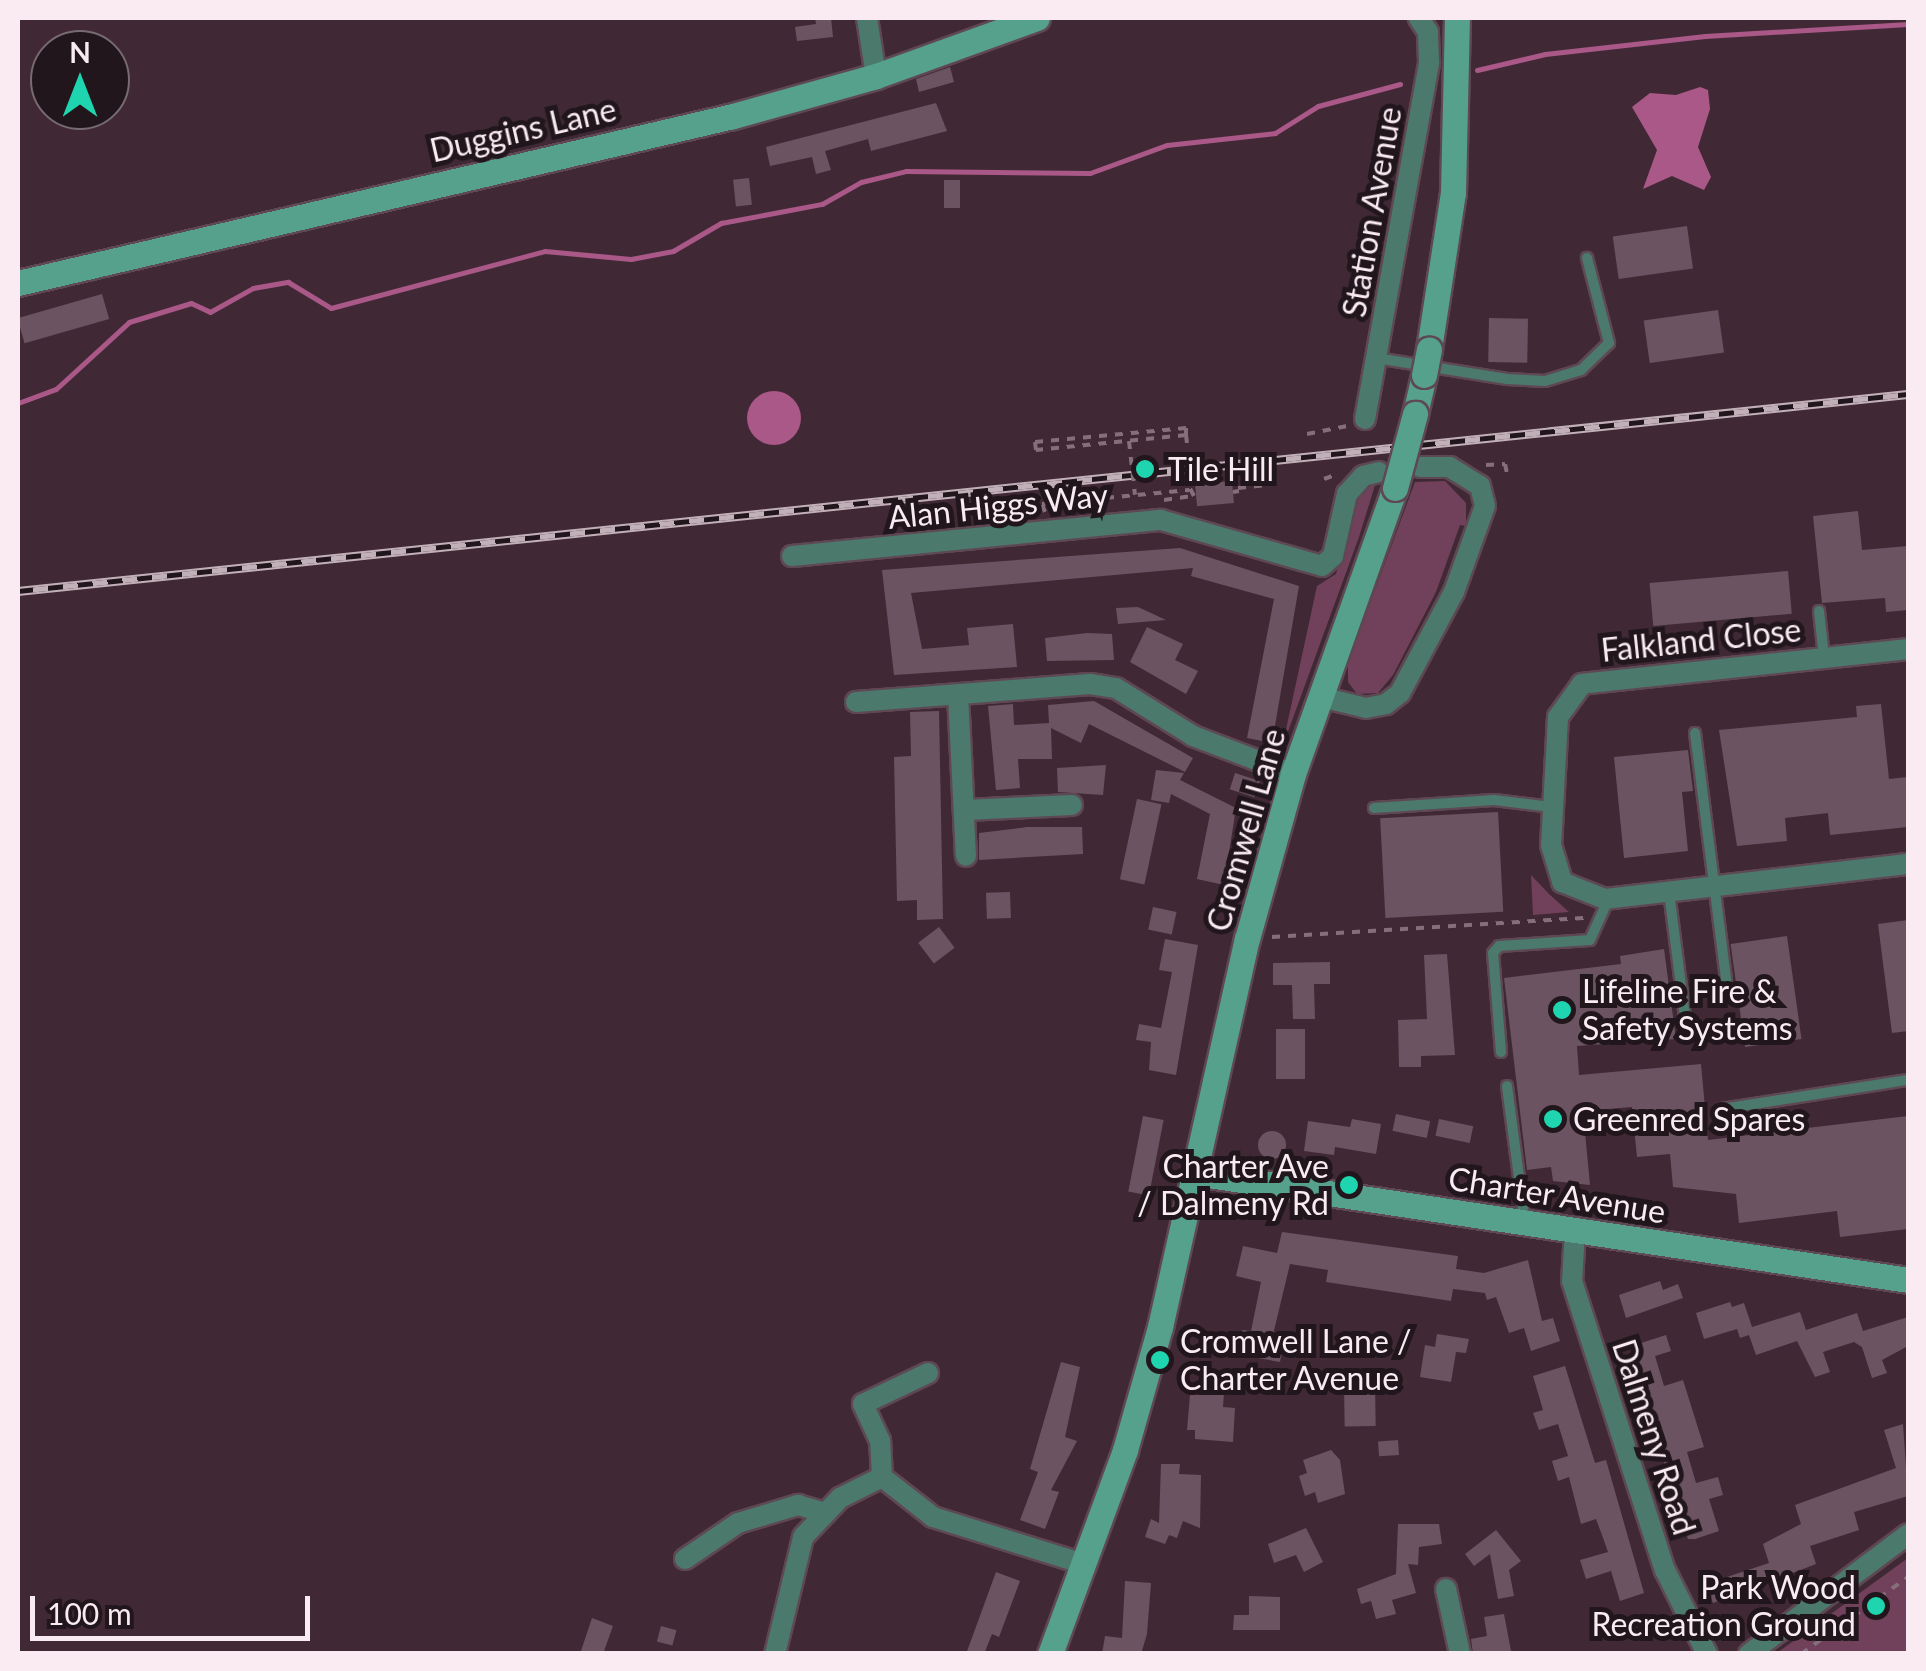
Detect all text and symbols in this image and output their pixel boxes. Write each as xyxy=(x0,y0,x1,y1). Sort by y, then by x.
north arrow xyxy=(30,30,130,130)
text: N xyxy=(69,35,91,69)
street label: Duggins Lane xyxy=(426,90,620,170)
street label: Station Avenue xyxy=(1335,103,1409,321)
place label: Tile Hill xyxy=(1168,450,1274,488)
marker: Tile Hill xyxy=(1132,456,1158,482)
street label: Alan Higgs Way xyxy=(886,475,1110,537)
street label: Falkland Close xyxy=(1599,610,1803,670)
street label: Cromwell Lane xyxy=(1199,724,1293,936)
place label: Lifeline Fire & Safety Systems xyxy=(1582,973,1793,1048)
marker: Lifeline Fire & Safety Systems xyxy=(1551,999,1573,1021)
place label: Greenred Spares xyxy=(1573,1100,1805,1138)
marker: Greenred Spares xyxy=(1542,1108,1564,1130)
place label: Charter Ave / Dalmeny Rd xyxy=(1136,1148,1329,1223)
street label: Charter Avenue xyxy=(1445,1159,1669,1231)
marker: Charter Ave / Dalmeny Rd xyxy=(1338,1174,1360,1196)
place label: Cromwell Lane / Charter Avenue xyxy=(1180,1323,1412,1398)
street label: Dalmeny Road xyxy=(1604,1334,1704,1540)
marker: Cromwell Lane / Charter Avenue xyxy=(1149,1349,1171,1371)
place label: Park Wood Recreation Ground xyxy=(1591,1569,1856,1644)
scale bar xyxy=(35,1576,315,1638)
text: 100 m xyxy=(47,1595,132,1631)
marker: Park Wood Recreation Ground xyxy=(1865,1595,1887,1617)

